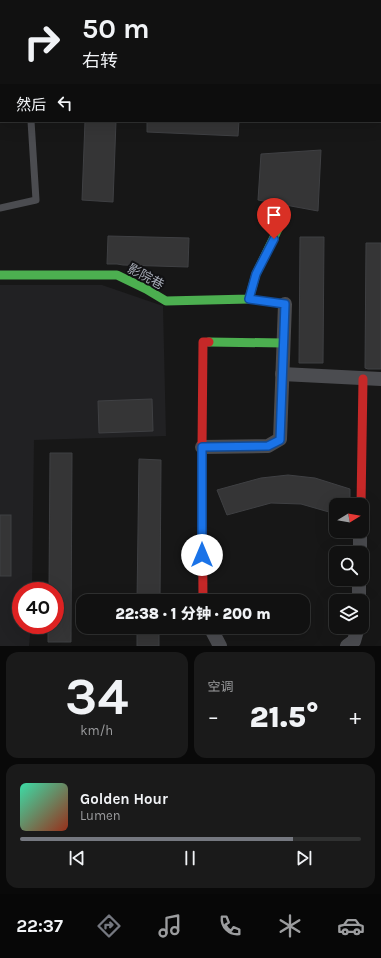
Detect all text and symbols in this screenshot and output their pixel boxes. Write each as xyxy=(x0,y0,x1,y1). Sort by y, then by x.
text: 50 m xyxy=(82,12,150,45)
icon: right xyxy=(16,16,68,68)
text: 右转 xyxy=(82,50,118,72)
icon: left xyxy=(54,92,76,114)
text: 然后 xyxy=(16,96,46,114)
pin xyxy=(257,198,291,239)
icon: arrive xyxy=(263,204,285,226)
street label: 影院巷 xyxy=(125,261,167,292)
north arrow xyxy=(329,498,369,538)
map controls xyxy=(329,498,369,634)
position arrow xyxy=(181,534,223,576)
button: search xyxy=(329,546,369,586)
speed limit sign: 40 xyxy=(12,582,64,634)
button: layers xyxy=(329,594,369,634)
text: 22:38 · 1 分钟 · 200 m xyxy=(115,605,271,623)
text: 34 xyxy=(65,666,128,727)
text: 空调 xyxy=(208,679,234,694)
text: 21.5° xyxy=(250,699,319,735)
text: − xyxy=(208,704,219,730)
text: + xyxy=(349,704,361,730)
text: km/h xyxy=(80,723,113,738)
text: Golden Hour xyxy=(80,790,168,808)
text: Lumen xyxy=(80,808,121,823)
icon: previous xyxy=(66,847,88,869)
icon: pause xyxy=(179,847,201,869)
icon: next xyxy=(293,847,315,869)
icon: directions xyxy=(95,912,123,940)
icon: music xyxy=(156,912,184,940)
icon: phone xyxy=(216,912,244,940)
icon: climate xyxy=(276,912,304,940)
icon: car xyxy=(337,912,365,940)
text: 22:37 xyxy=(16,915,63,937)

